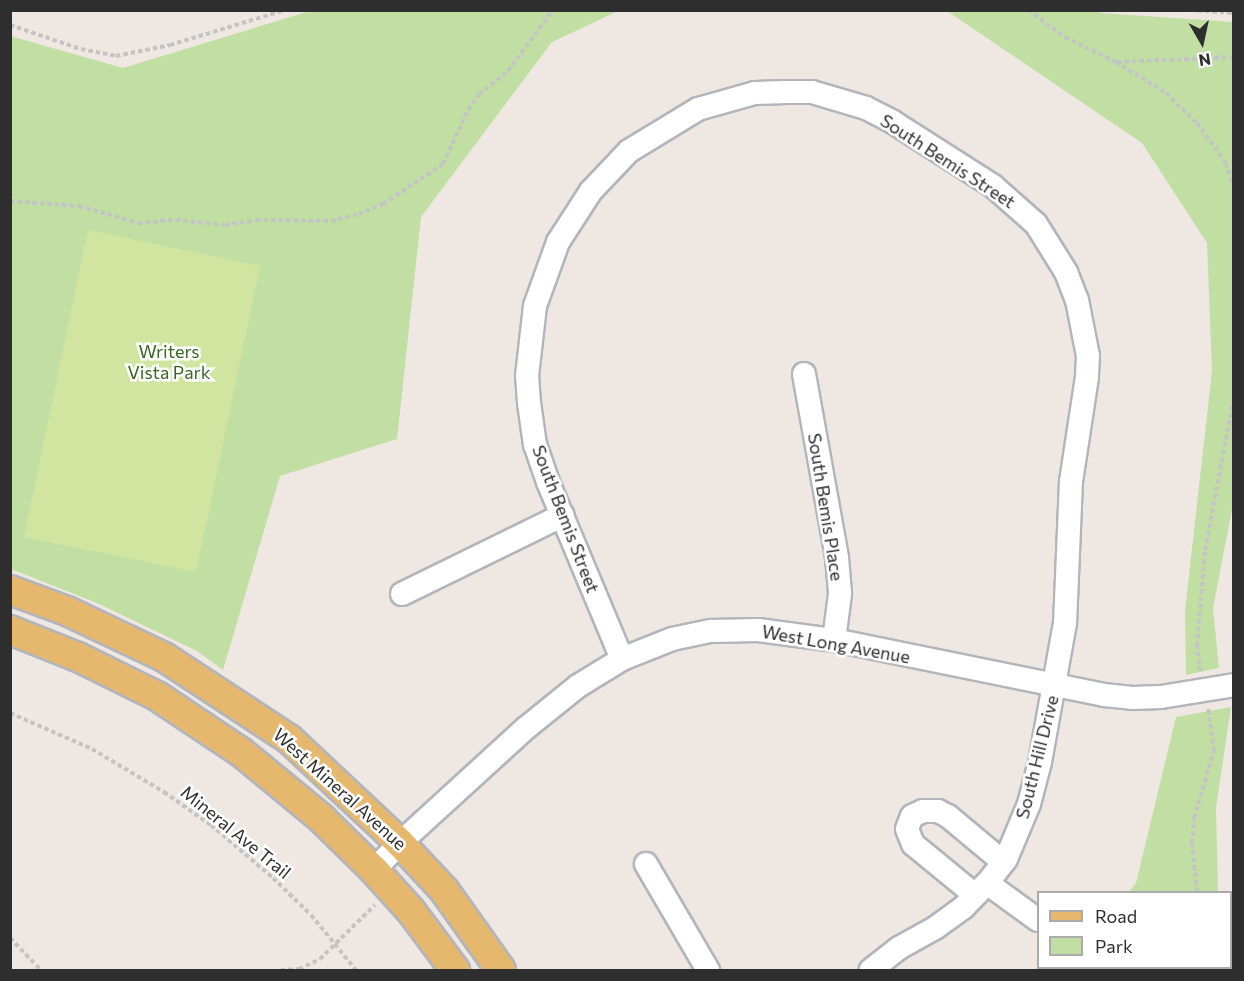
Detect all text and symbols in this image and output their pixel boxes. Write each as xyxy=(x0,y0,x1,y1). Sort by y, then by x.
north arrow xyxy=(1172,12,1232,72)
text: N xyxy=(1197,50,1212,71)
street label: South Bemis Street xyxy=(877,109,1019,213)
park label: Writers Vista Park xyxy=(127,341,211,384)
street label: South Bemis Place xyxy=(804,432,848,582)
street label: South Bemis Street xyxy=(528,442,604,596)
street label: West Long Avenue xyxy=(760,620,912,668)
street label: South Hill Drive xyxy=(1011,693,1063,821)
street label: West Mineral Avenue xyxy=(269,724,411,854)
street label: Mineral Ave Trail xyxy=(177,781,295,883)
legend xyxy=(1037,891,1232,969)
text: Road xyxy=(1095,905,1137,927)
text: Park xyxy=(1095,935,1133,957)

